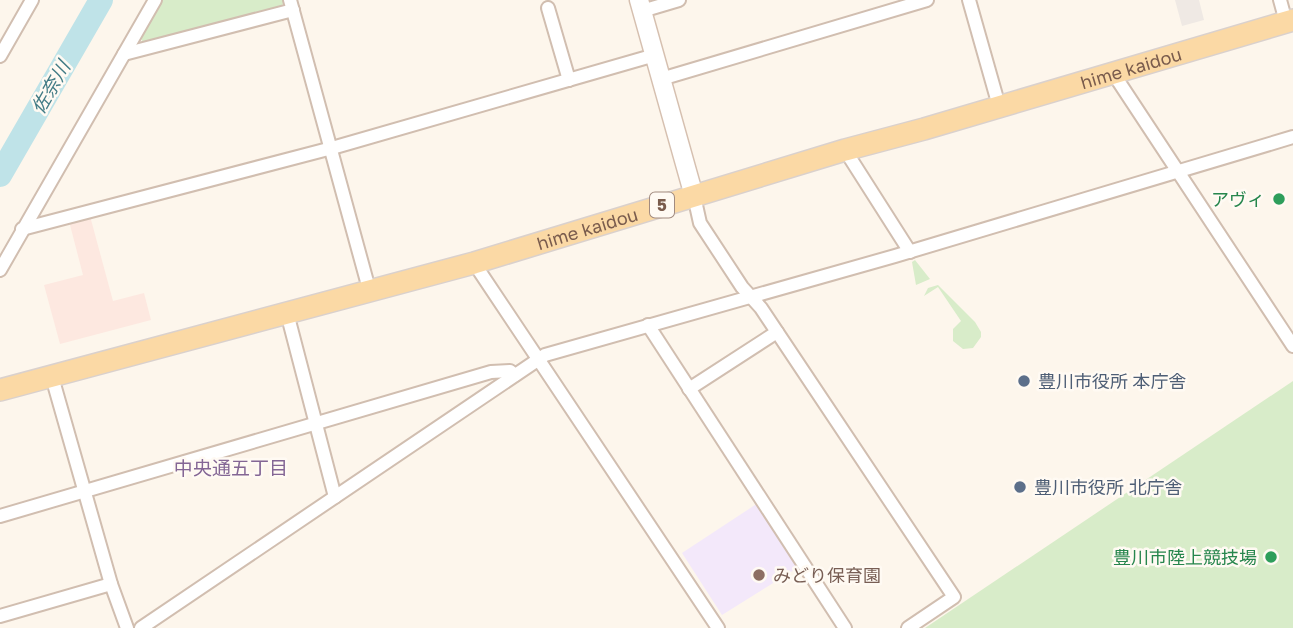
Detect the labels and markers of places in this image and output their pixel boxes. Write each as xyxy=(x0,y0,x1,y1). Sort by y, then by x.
place label: アヴィ xyxy=(1211,188,1265,210)
marker: アヴィ xyxy=(1271,191,1287,207)
place label: 豊川市役所 本庁舎 xyxy=(1038,370,1187,392)
marker: 豊川市役所 本庁舎 xyxy=(1016,373,1032,389)
place label: 豊川市役所 北庁舎 xyxy=(1034,476,1183,498)
marker: 豊川市役所 北庁舎 xyxy=(1012,479,1028,495)
place label: 豊川市陸上競技場 xyxy=(1113,546,1257,568)
marker: 豊川市陸上競技場 xyxy=(1263,549,1279,565)
place label: みどり保育園 xyxy=(773,564,881,586)
marker: みどり保育園 xyxy=(751,567,767,583)

